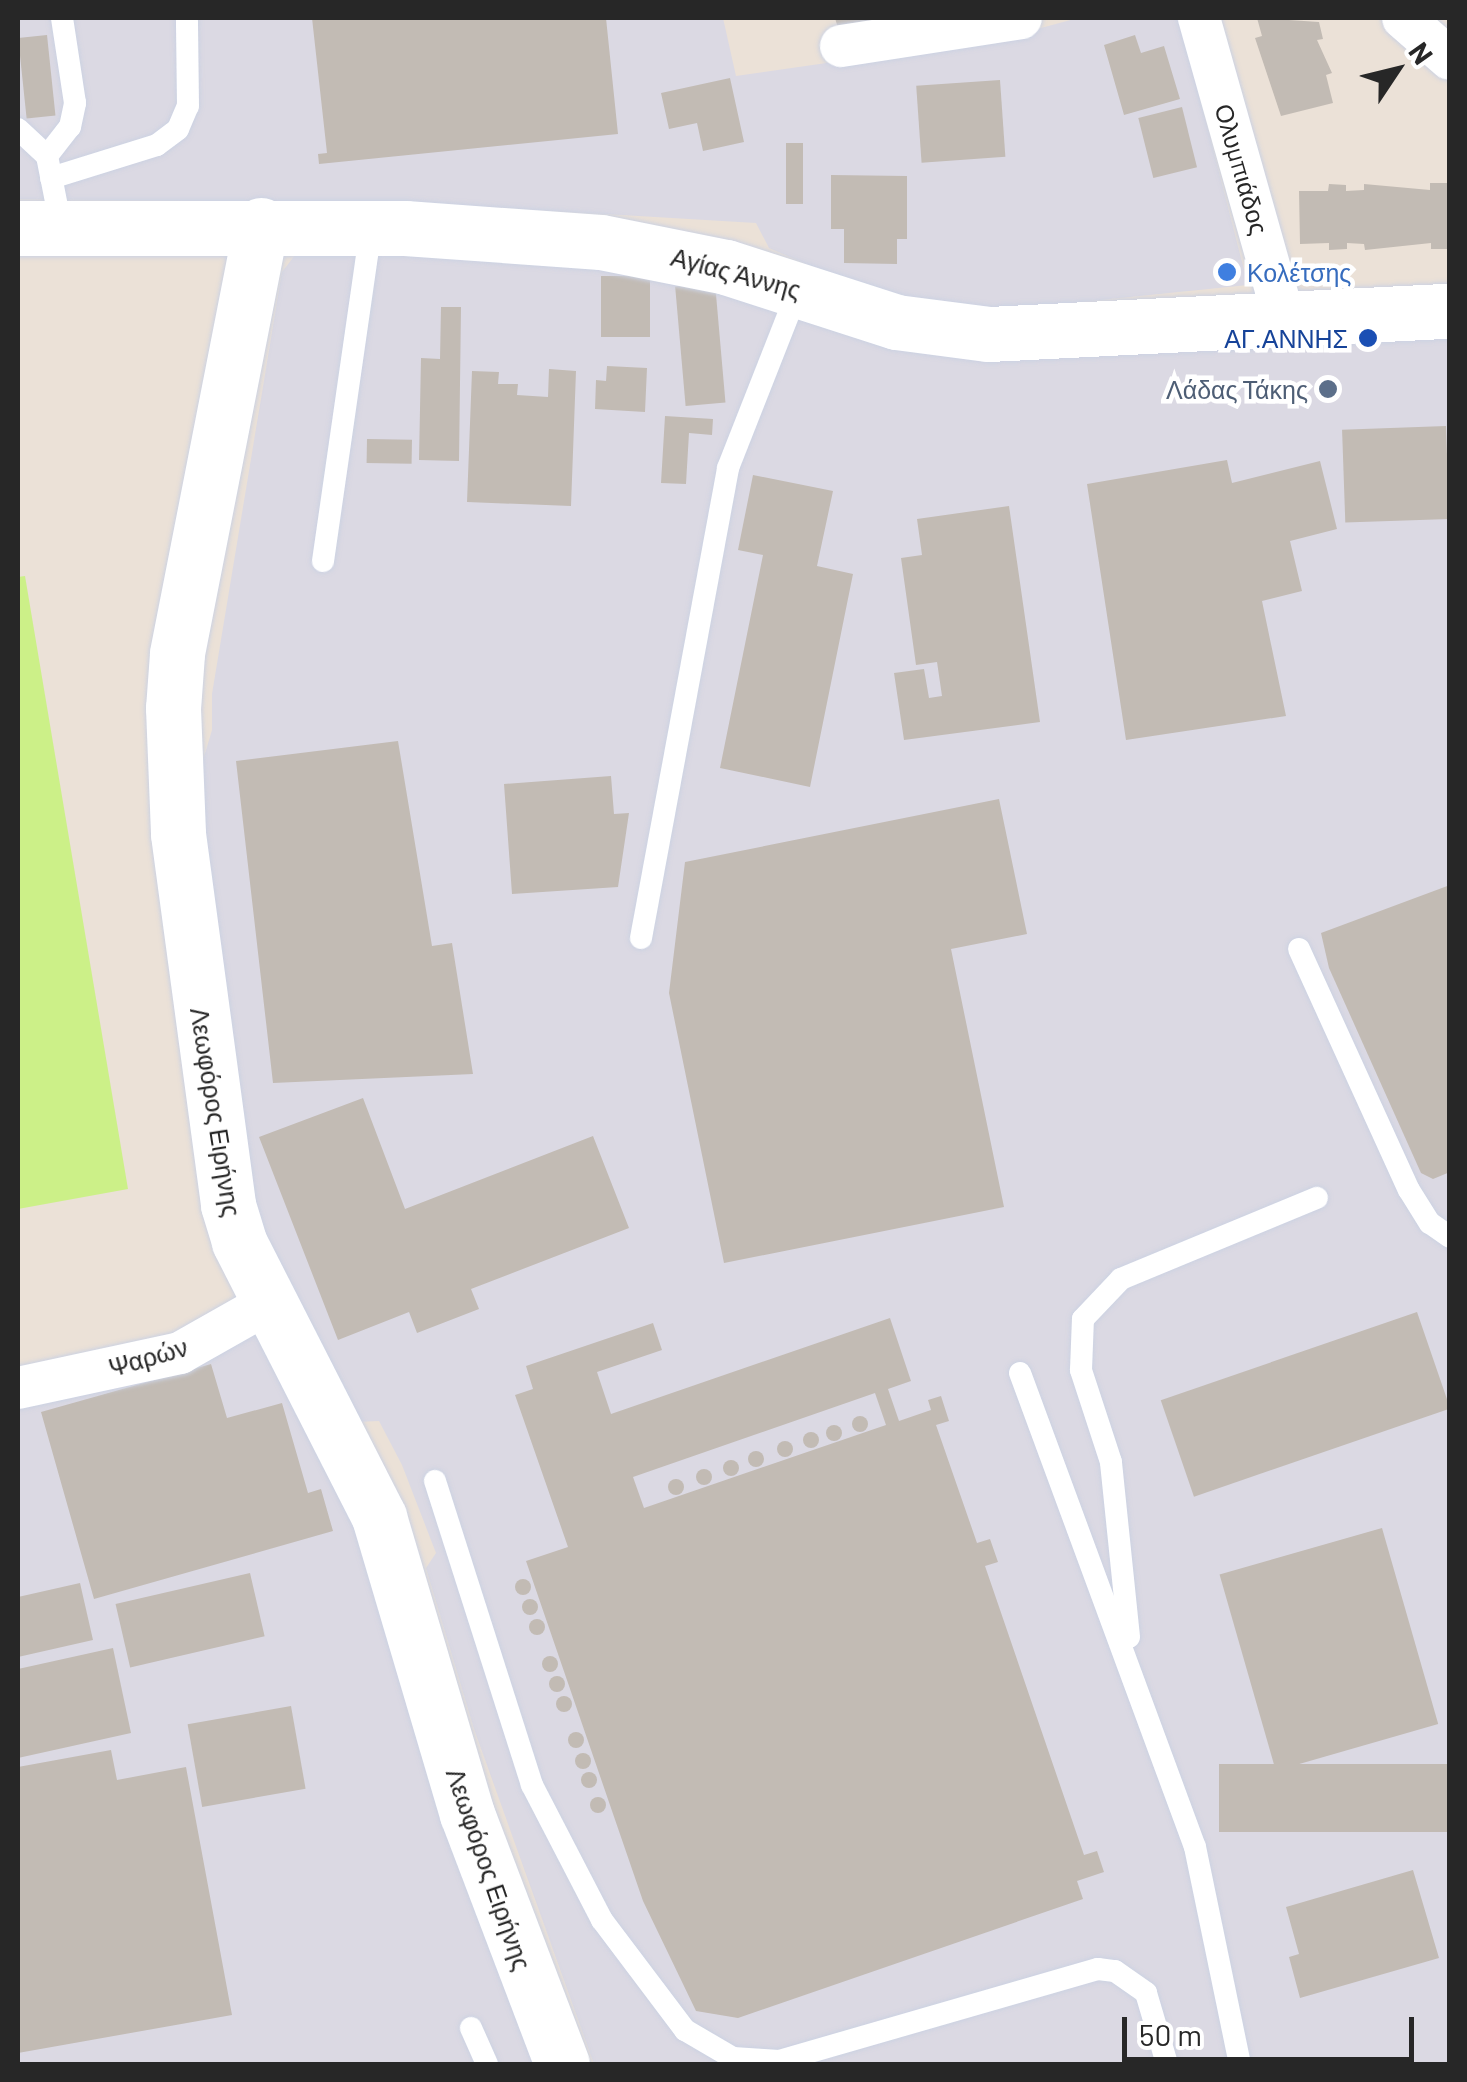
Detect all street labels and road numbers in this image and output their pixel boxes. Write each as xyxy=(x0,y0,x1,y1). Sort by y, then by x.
street label: Ολυμπιάδος xyxy=(1209,100,1275,238)
street label: Αγίας Άννης xyxy=(668,241,804,305)
street label: Λεωφόρος Ειρήνης xyxy=(185,1005,247,1219)
street label: Ψαρών xyxy=(105,1331,191,1383)
street label: Λεωφόρος Ειρήνης xyxy=(440,1764,538,1974)

